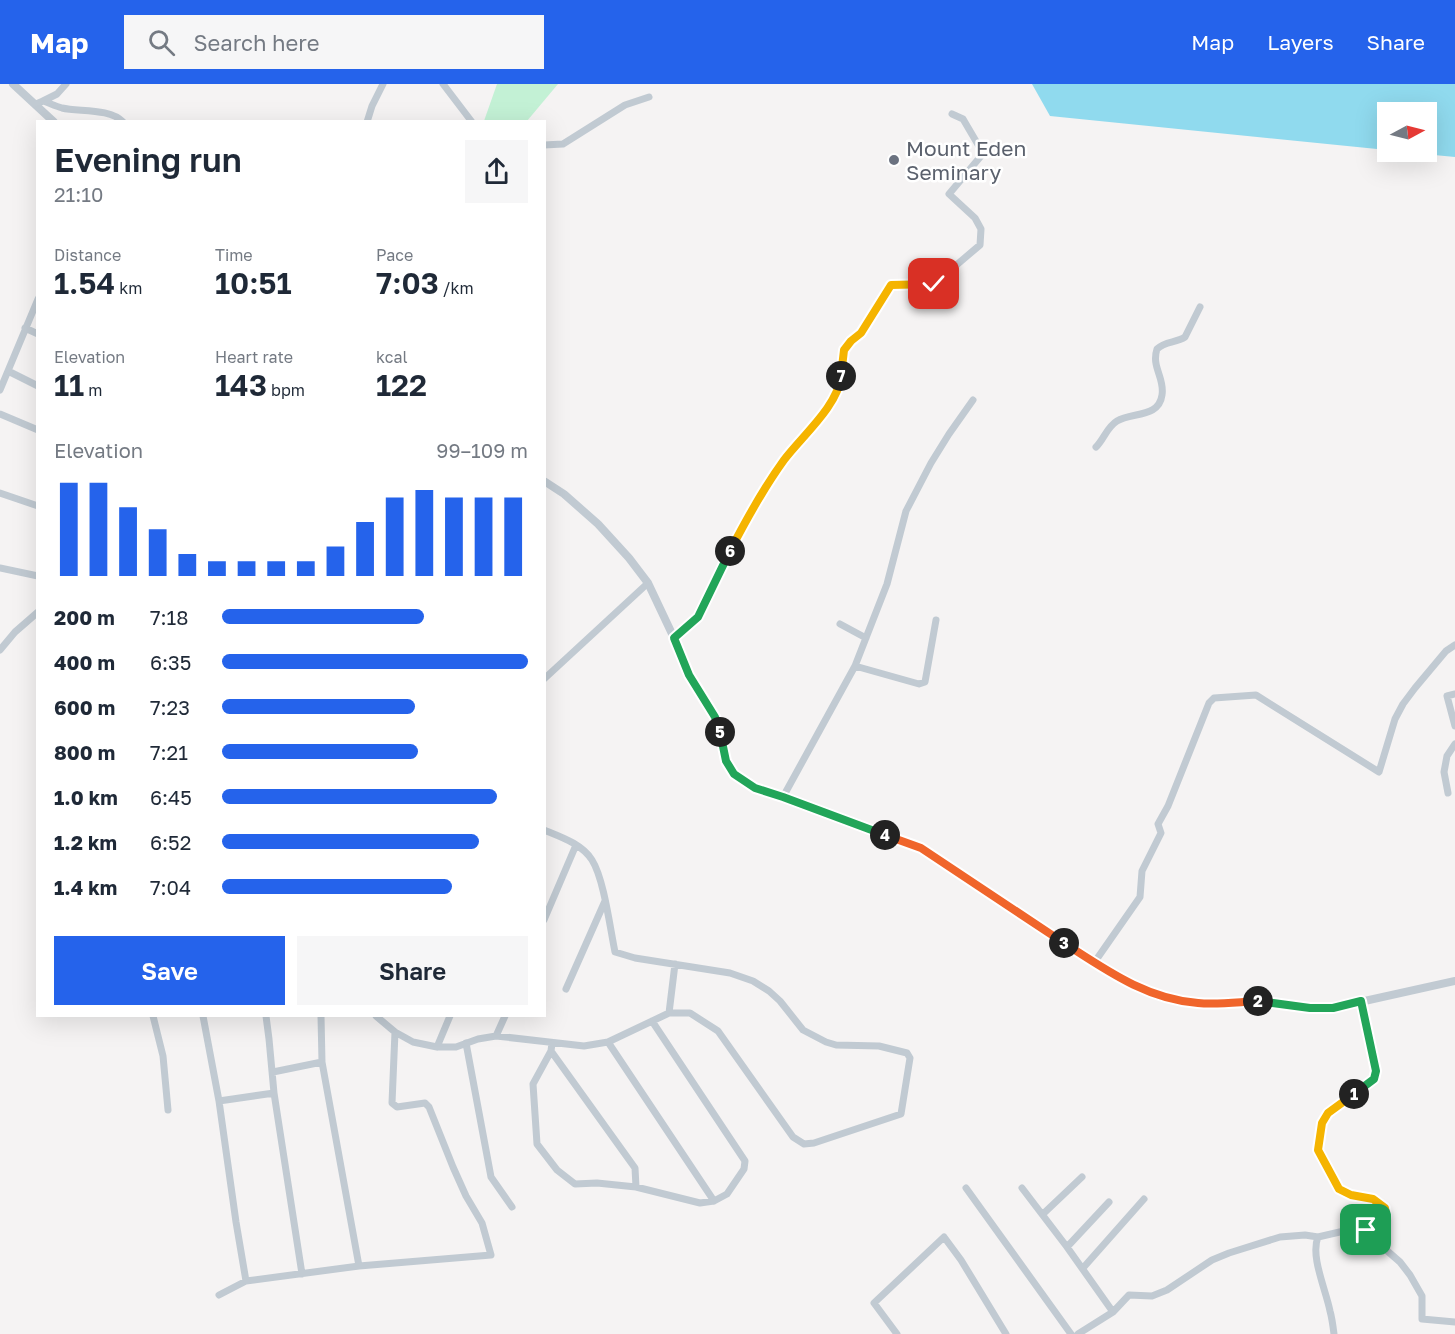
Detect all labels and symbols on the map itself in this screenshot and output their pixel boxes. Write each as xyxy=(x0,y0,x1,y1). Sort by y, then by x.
north arrow xyxy=(1377,102,1437,162)
place label: Mount Eden Seminary xyxy=(906,135,1026,185)
marker: Mount Eden Seminary xyxy=(887,153,901,167)
pin xyxy=(908,258,959,309)
pin: 7 xyxy=(826,361,856,391)
pin: 6 xyxy=(715,536,745,566)
pin: 5 xyxy=(705,717,735,747)
pin: 4 xyxy=(870,820,900,850)
pin: 3 xyxy=(1049,928,1079,958)
pin: 2 xyxy=(1243,986,1273,1016)
pin: 1 xyxy=(1339,1079,1369,1109)
pin xyxy=(1340,1204,1391,1255)

